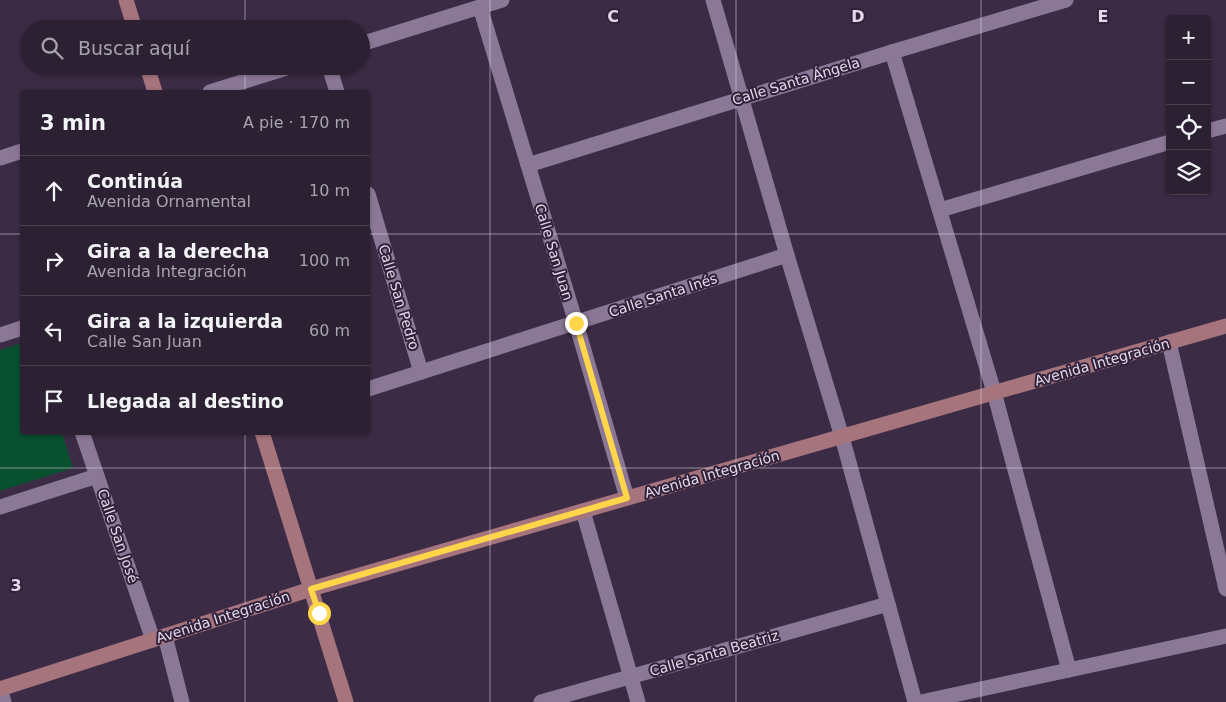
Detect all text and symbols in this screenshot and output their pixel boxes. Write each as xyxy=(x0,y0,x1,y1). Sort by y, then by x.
text: C xyxy=(607,7,619,26)
text: D xyxy=(851,7,865,26)
text: E xyxy=(1098,7,1108,26)
map controls xyxy=(1166,15,1211,195)
button: + xyxy=(1166,15,1211,60)
search box xyxy=(20,20,370,75)
icon: search xyxy=(38,34,66,62)
text: Buscar aquí xyxy=(78,37,190,59)
street label: Calle Santa Ángela xyxy=(730,54,862,108)
button: − xyxy=(1166,60,1211,105)
button: locate xyxy=(1166,105,1211,150)
text: 3 min xyxy=(40,111,106,135)
text: A pie · 170 m xyxy=(243,113,350,132)
button: layers xyxy=(1166,150,1211,195)
text: Continúa xyxy=(87,170,183,192)
icon: ahead xyxy=(40,177,68,205)
text: 10 m xyxy=(309,181,350,200)
text: Avenida Ornamental xyxy=(87,192,251,211)
street label: Calle San Juan xyxy=(532,202,576,302)
text: Gira a la derecha xyxy=(87,240,270,262)
street label: Calle San Pedro xyxy=(375,242,423,352)
icon: right xyxy=(40,247,68,275)
text: 100 m xyxy=(299,251,350,270)
text: Avenida Integración xyxy=(87,262,247,281)
street label: Calle Santa Inés xyxy=(607,270,719,320)
text: Gira a la izquierda xyxy=(87,310,283,332)
route end xyxy=(565,312,588,335)
icon: left xyxy=(40,317,68,345)
text: 60 m xyxy=(309,321,350,340)
text: Calle San Juan xyxy=(87,332,202,351)
street label: Avenida Integración xyxy=(1033,335,1171,389)
icon: arrive xyxy=(40,387,68,415)
text: Llegada al destino xyxy=(87,390,284,412)
street label: Avenida Integración xyxy=(643,447,781,501)
street label: Calle San José xyxy=(94,487,142,585)
text: 3 xyxy=(10,576,22,595)
street label: Avenida Integración xyxy=(154,588,292,646)
route start xyxy=(308,602,331,625)
street label: Calle Santa Beatriz xyxy=(648,627,780,679)

